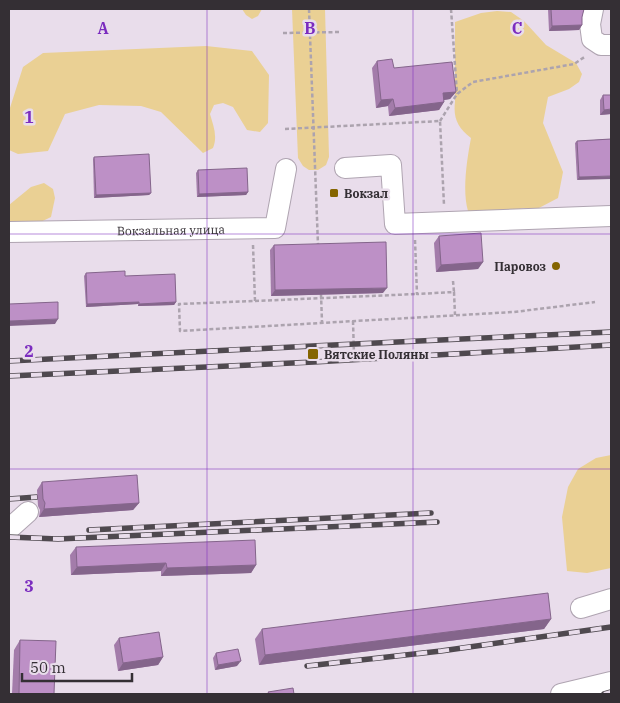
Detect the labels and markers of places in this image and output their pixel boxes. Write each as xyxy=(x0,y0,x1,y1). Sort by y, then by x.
place label: Вокзал xyxy=(344,186,388,201)
marker: Вокзал xyxy=(328,187,340,199)
place label: Паровоз xyxy=(494,259,547,274)
marker: Паровоз xyxy=(550,260,562,272)
marker: Вятские Поляны xyxy=(306,347,320,361)
place label: Вятские Поляны xyxy=(324,347,429,362)

